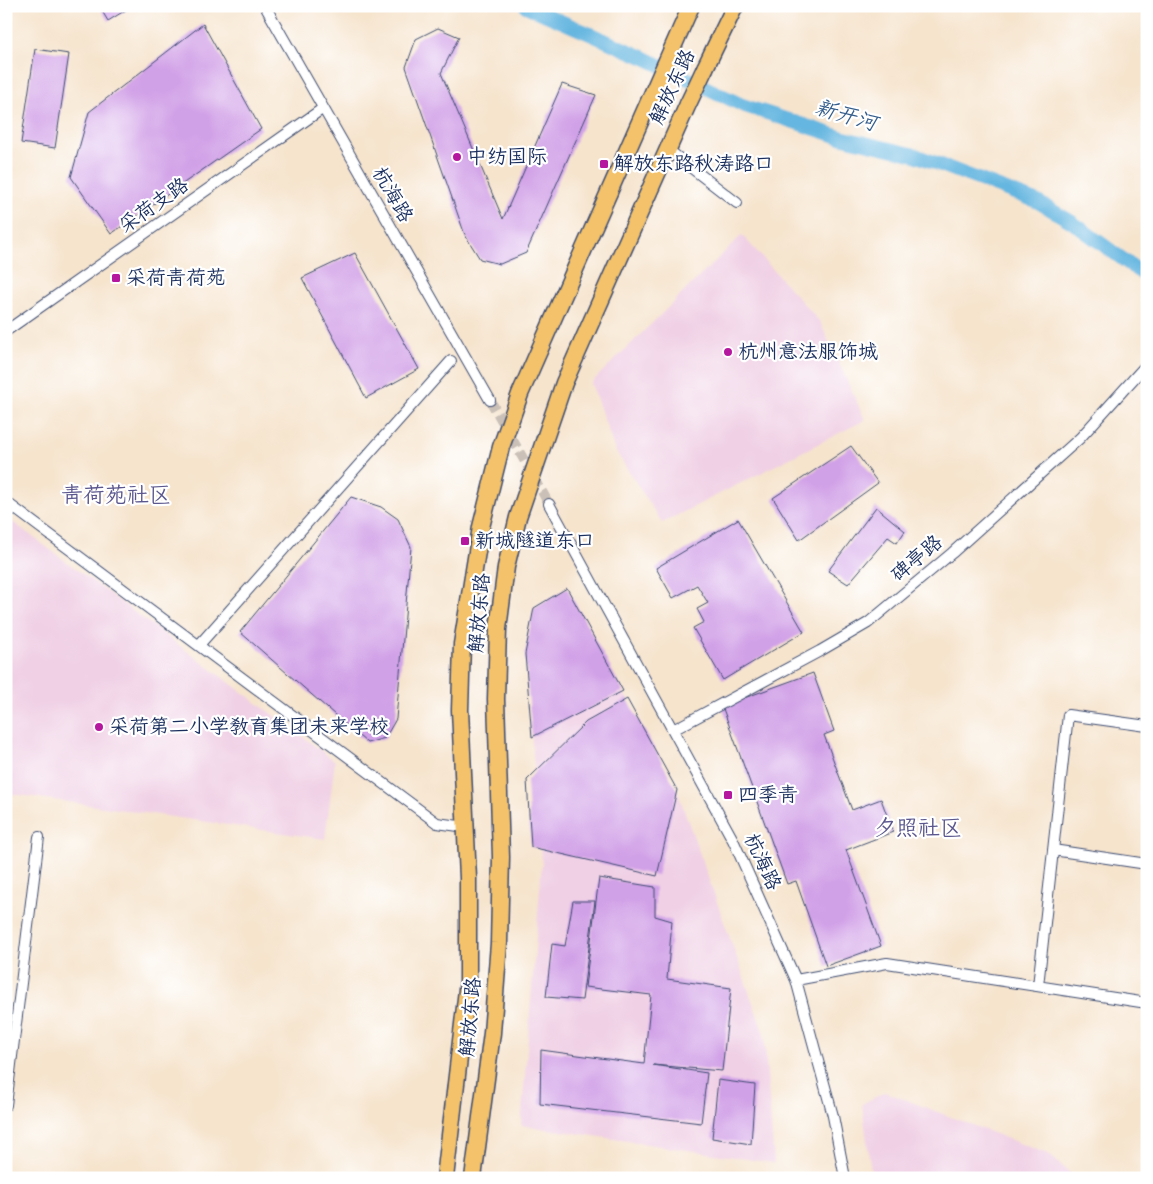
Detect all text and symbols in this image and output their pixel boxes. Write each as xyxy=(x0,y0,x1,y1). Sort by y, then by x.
street label: 解放东路 xyxy=(644,44,703,129)
water label: 新开河 xyxy=(812,94,883,139)
place label: 中纺国际 xyxy=(467,144,547,171)
marker: 中纺国际 xyxy=(451,151,463,163)
place label: 解放东路秋涛路口 xyxy=(614,151,774,178)
marker: 解放东路秋涛路口 xyxy=(598,158,610,170)
street label: 杭海路 xyxy=(365,162,419,229)
street label: 采荷支路 xyxy=(113,171,195,240)
place label: 采荷青荷苑 xyxy=(126,265,226,292)
marker: 采荷青荷苑 xyxy=(110,272,122,284)
place label: 杭州意法服饰城 xyxy=(738,339,878,366)
marker: 杭州意法服饰城 xyxy=(722,346,734,358)
district label: 青荷苑社区 xyxy=(61,482,171,510)
place label: 新城隧道东口 xyxy=(475,528,595,555)
street label: 碑亭路 xyxy=(885,529,949,589)
marker: 新城隧道东口 xyxy=(459,535,471,547)
street label: 解放东路 xyxy=(463,571,497,654)
place label: 采荷第二小学教育集团未来学校 xyxy=(109,714,389,741)
marker: 采荷第二小学教育集团未来学校 xyxy=(93,721,105,733)
place label: 四季青 xyxy=(738,782,798,809)
marker: 四季青 xyxy=(722,789,734,801)
district label: 夕照社区 xyxy=(874,815,962,843)
street label: 杭海路 xyxy=(737,829,787,896)
street label: 解放东路 xyxy=(454,975,488,1058)

